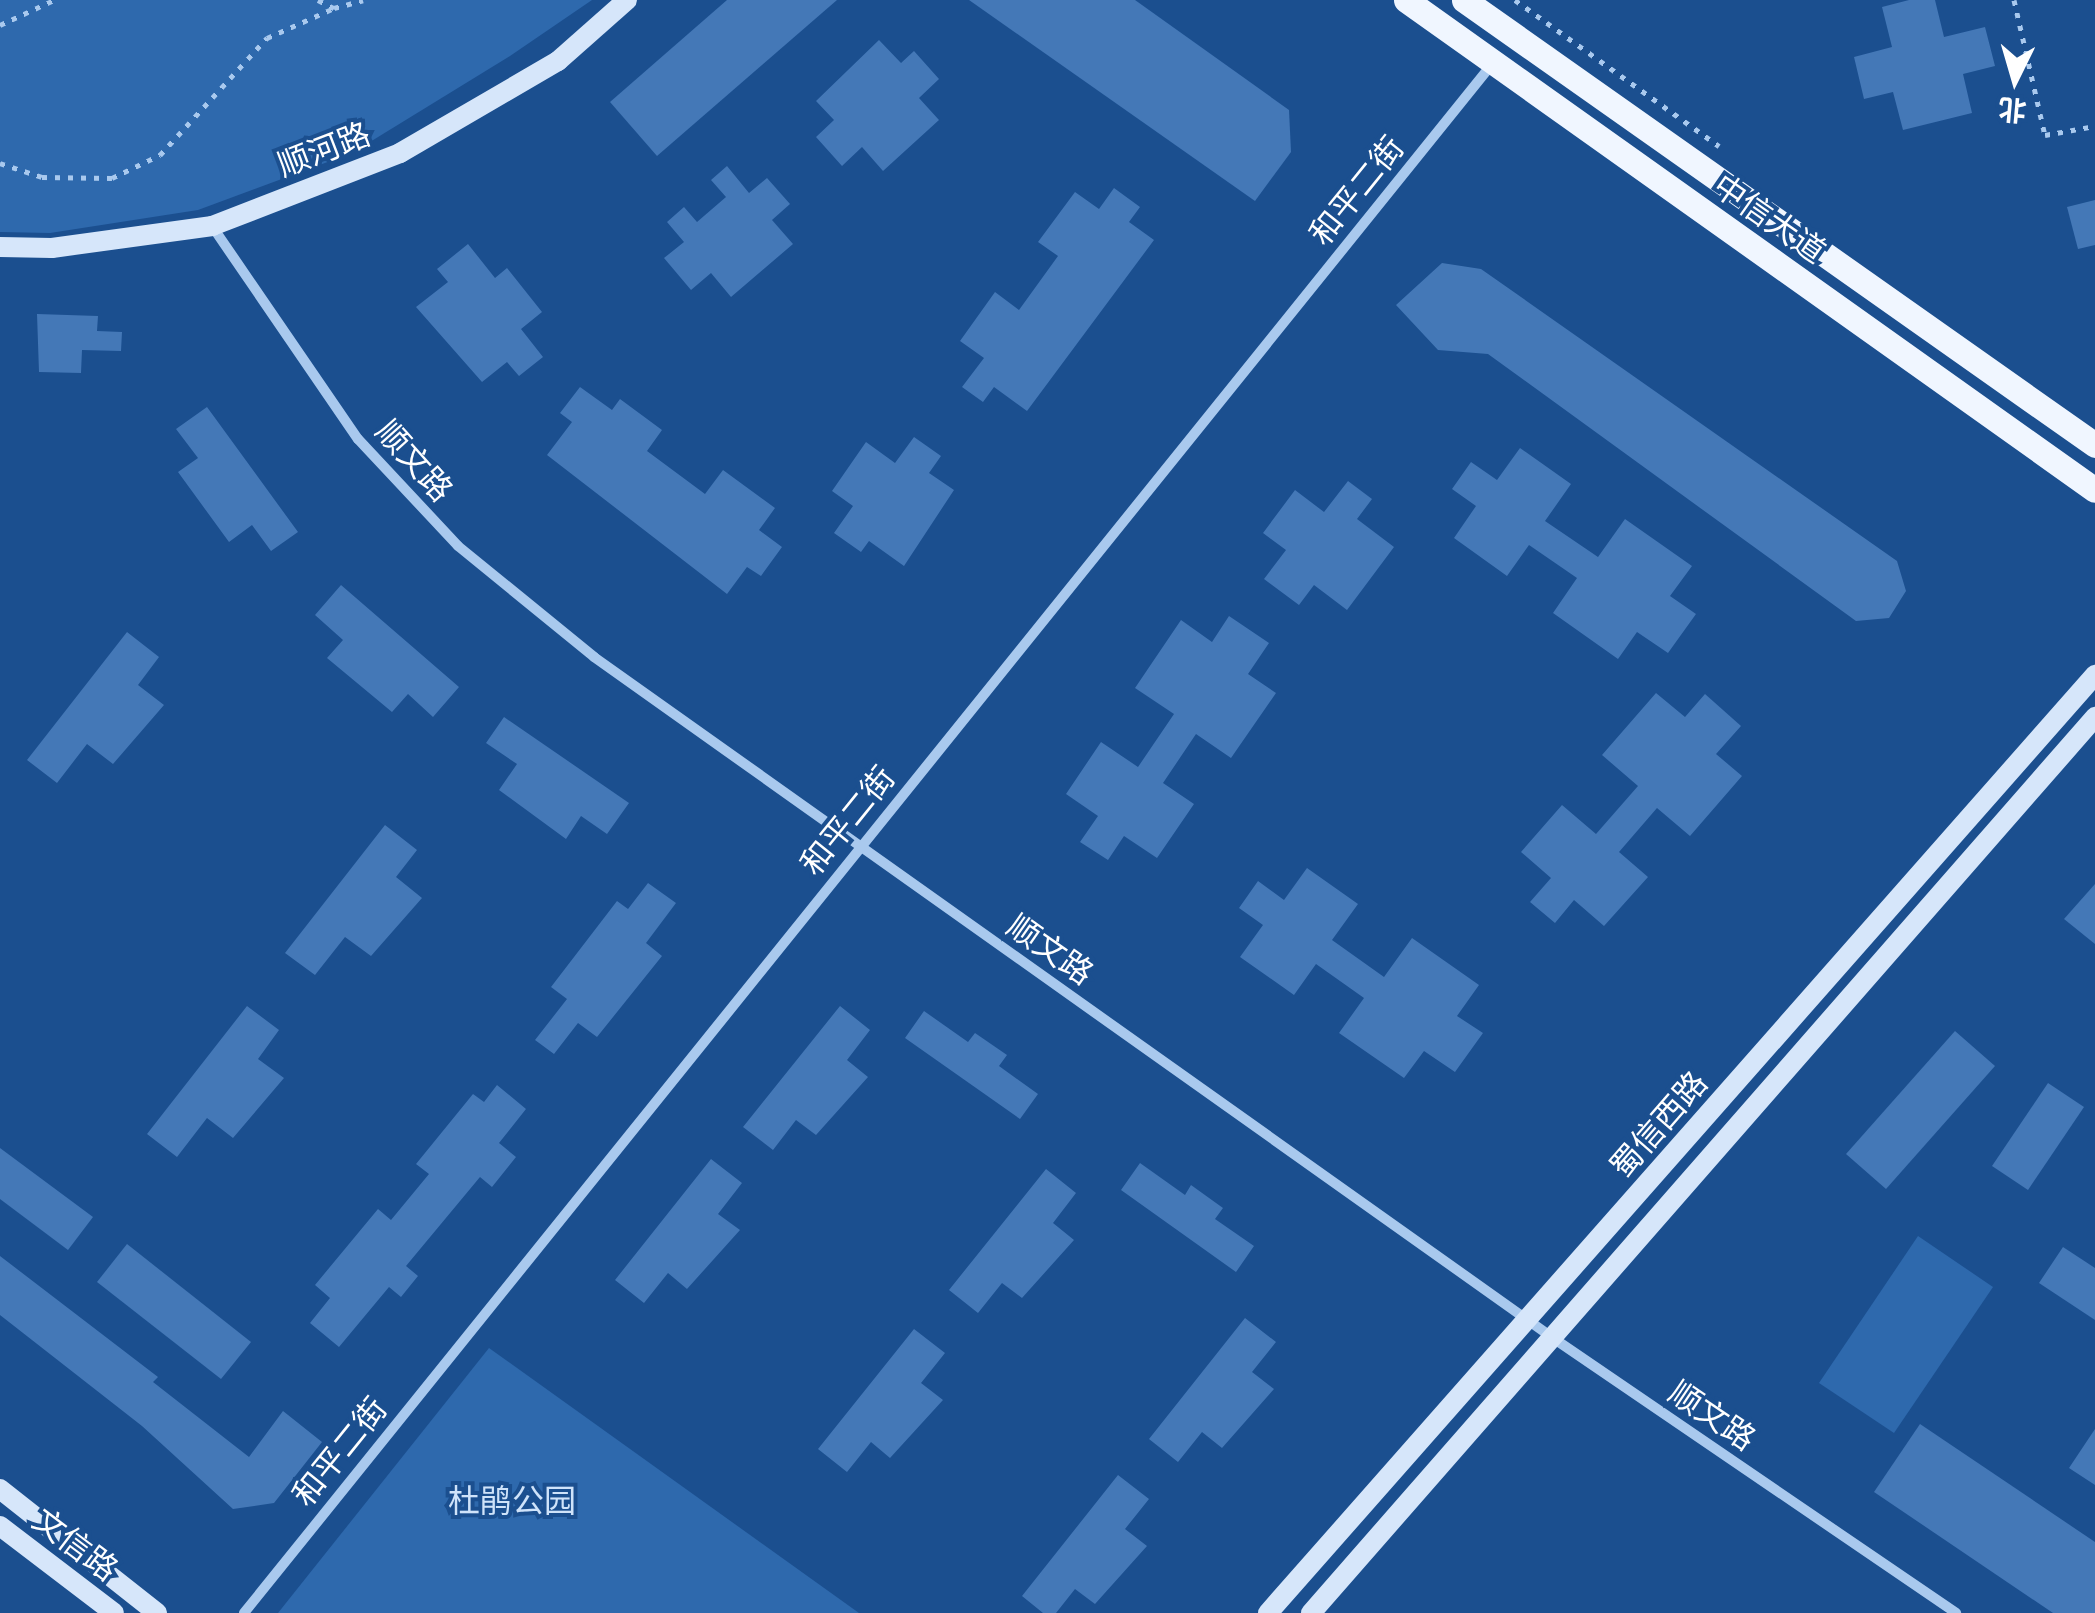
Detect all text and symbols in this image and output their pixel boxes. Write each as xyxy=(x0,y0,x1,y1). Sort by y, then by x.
north arrow xyxy=(1965,30,2065,130)
text: 北 xyxy=(1997,93,2028,128)
street label: 顺河路 xyxy=(272,115,376,185)
street label: 和平二街 xyxy=(1302,129,1412,253)
street label: 中信大道 xyxy=(1706,167,1832,271)
street label: 顺文路 xyxy=(368,412,460,510)
street label: 和平二街 xyxy=(793,759,903,883)
street label: 顺文路 xyxy=(1000,907,1100,993)
street label: 蜀信西路 xyxy=(1603,1064,1715,1186)
street label: 顺文路 xyxy=(1661,1373,1763,1459)
street label: 和平二街 xyxy=(285,1390,395,1514)
park label: 杜鹃公园 xyxy=(448,1482,576,1520)
street label: 文信路 xyxy=(25,1501,125,1589)

